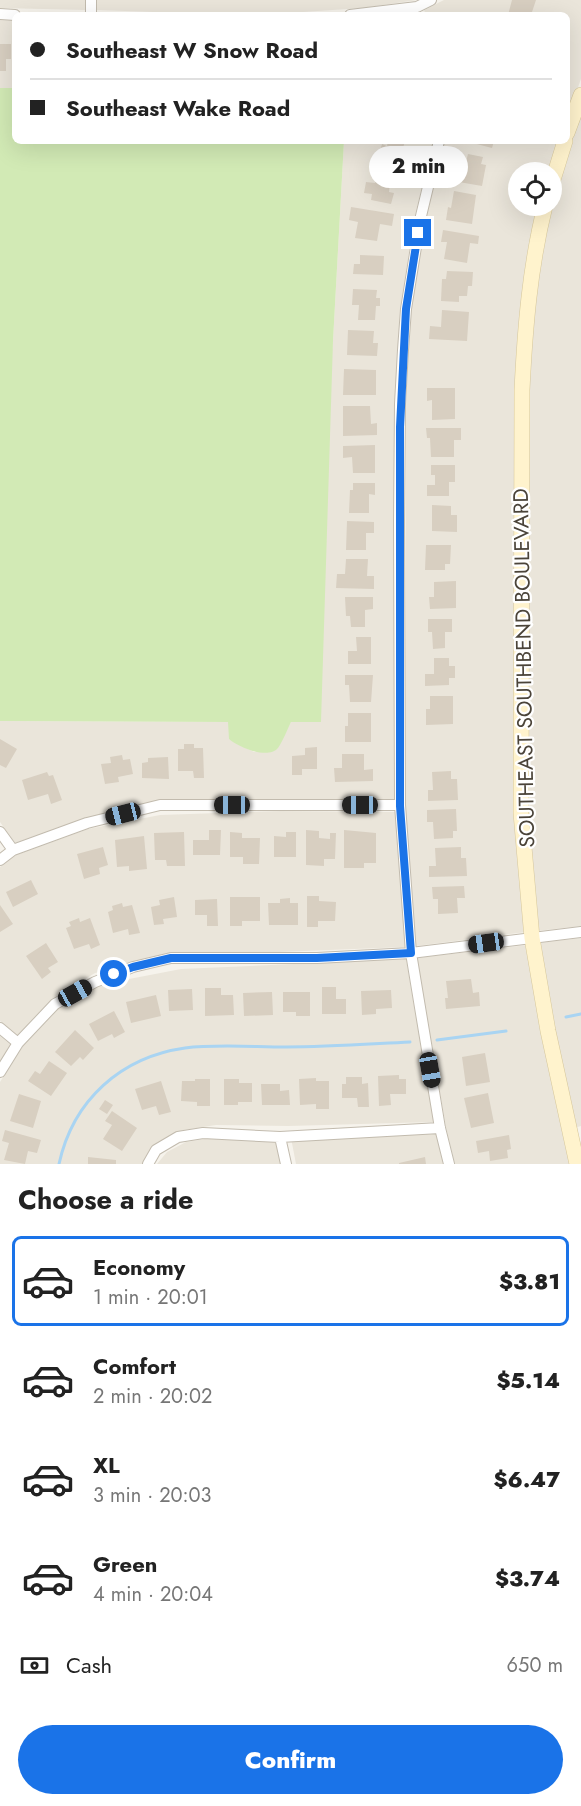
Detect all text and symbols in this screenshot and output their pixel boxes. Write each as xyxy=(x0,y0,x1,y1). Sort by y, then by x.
text: Southeast W Snow Road xyxy=(66,34,318,66)
text: Southeast Wake Road xyxy=(66,92,290,124)
callout: 2 min xyxy=(368,146,468,188)
text: 2 min xyxy=(392,152,445,181)
map controls xyxy=(508,162,562,216)
button: locate xyxy=(508,162,562,216)
route end xyxy=(404,219,431,246)
street label: SOUTHEAST SOUTHBEND BOULEVARD xyxy=(506,488,542,848)
car xyxy=(214,796,250,814)
car xyxy=(342,796,378,814)
car xyxy=(103,801,143,827)
car xyxy=(467,932,505,954)
route start xyxy=(100,960,127,987)
car xyxy=(55,976,95,1010)
car xyxy=(418,1051,442,1089)
text: Choose a ride xyxy=(18,1180,193,1219)
text: Economy xyxy=(93,1251,185,1283)
icon: car xyxy=(21,1254,75,1308)
text: $3.81 xyxy=(499,1265,560,1297)
text: 1 min · 20:01 xyxy=(93,1283,208,1312)
text: Comfort xyxy=(93,1350,176,1382)
icon: car xyxy=(21,1353,75,1407)
text: $5.14 xyxy=(496,1364,560,1396)
text: 2 min · 20:02 xyxy=(93,1382,212,1411)
text: XL xyxy=(93,1449,120,1481)
icon: car xyxy=(21,1452,75,1506)
text: $6.47 xyxy=(494,1463,560,1495)
text: 3 min · 20:03 xyxy=(93,1481,212,1510)
text: Green xyxy=(93,1548,157,1580)
icon: car xyxy=(21,1551,75,1605)
text: $3.74 xyxy=(495,1562,560,1594)
text: 4 min · 20:04 xyxy=(93,1580,213,1609)
icon: cash xyxy=(18,1649,51,1682)
text: Cash xyxy=(66,1649,112,1681)
text: 650 m xyxy=(507,1651,563,1680)
button: Confirm xyxy=(18,1725,563,1794)

